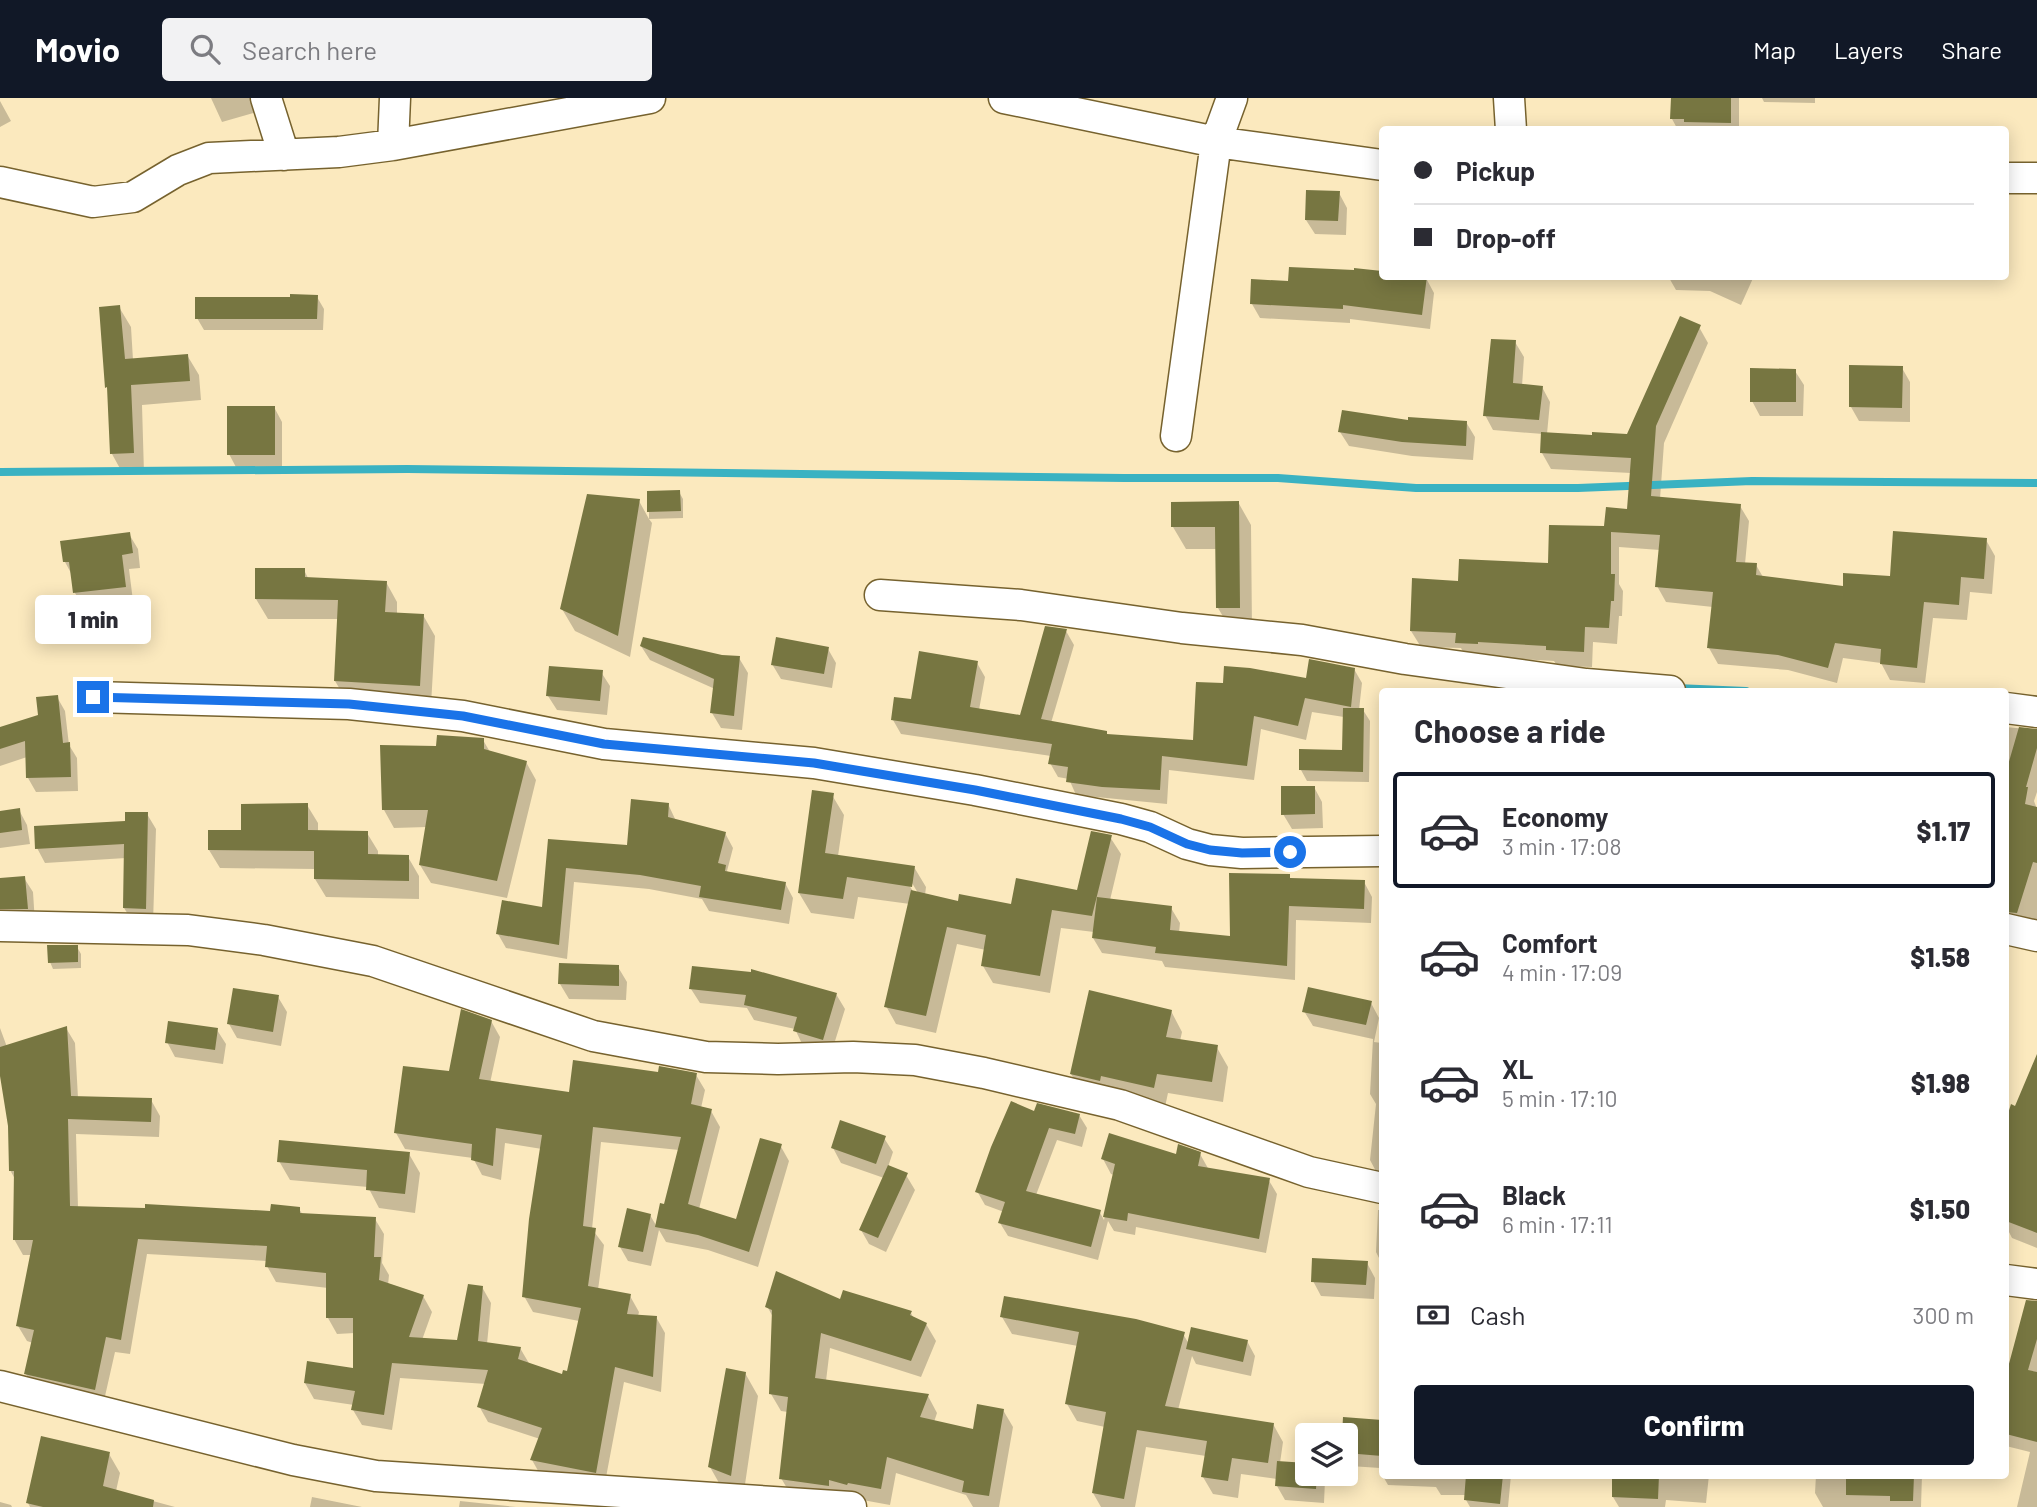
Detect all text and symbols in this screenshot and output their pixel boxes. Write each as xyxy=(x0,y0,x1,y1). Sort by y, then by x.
search box xyxy=(162,18,652,81)
text: Movio xyxy=(35,29,120,69)
icon: search xyxy=(186,30,224,68)
text: Search here xyxy=(242,34,377,65)
text: Map xyxy=(1753,35,1796,64)
text: Layers xyxy=(1834,35,1903,64)
text: Share xyxy=(1941,35,2002,64)
text: Pickup xyxy=(1456,155,1535,186)
text: Drop-off xyxy=(1456,222,1556,253)
callout: 1 min xyxy=(35,596,151,644)
text: 1 min xyxy=(68,605,118,633)
route end xyxy=(77,681,109,713)
text: Choose a ride xyxy=(1414,711,1606,749)
icon: car xyxy=(1418,799,1481,862)
text: Economy xyxy=(1502,801,1608,832)
text: $1.17 xyxy=(1917,815,1970,846)
text: 3 min · 17:08 xyxy=(1502,832,1621,860)
route start xyxy=(1274,836,1306,868)
icon: car xyxy=(1418,925,1481,988)
text: Comfort xyxy=(1502,927,1598,958)
text: $1.58 xyxy=(1910,941,1970,972)
text: 4 min · 17:09 xyxy=(1502,958,1622,986)
icon: car xyxy=(1418,1051,1481,1114)
text: XL xyxy=(1502,1053,1533,1084)
text: $1.98 xyxy=(1911,1067,1970,1098)
text: 5 min · 17:10 xyxy=(1502,1084,1618,1112)
icon: car xyxy=(1418,1177,1481,1240)
text: Black xyxy=(1502,1179,1566,1210)
text: $1.50 xyxy=(1910,1193,1970,1224)
text: 6 min · 17:11 xyxy=(1502,1210,1613,1238)
icon: cash xyxy=(1414,1296,1452,1334)
text: Cash xyxy=(1470,1299,1525,1330)
text: 300 m xyxy=(1913,1301,1974,1329)
button: Confirm xyxy=(1414,1385,1974,1465)
map controls xyxy=(1295,1423,1358,1486)
button: layers xyxy=(1295,1423,1358,1486)

